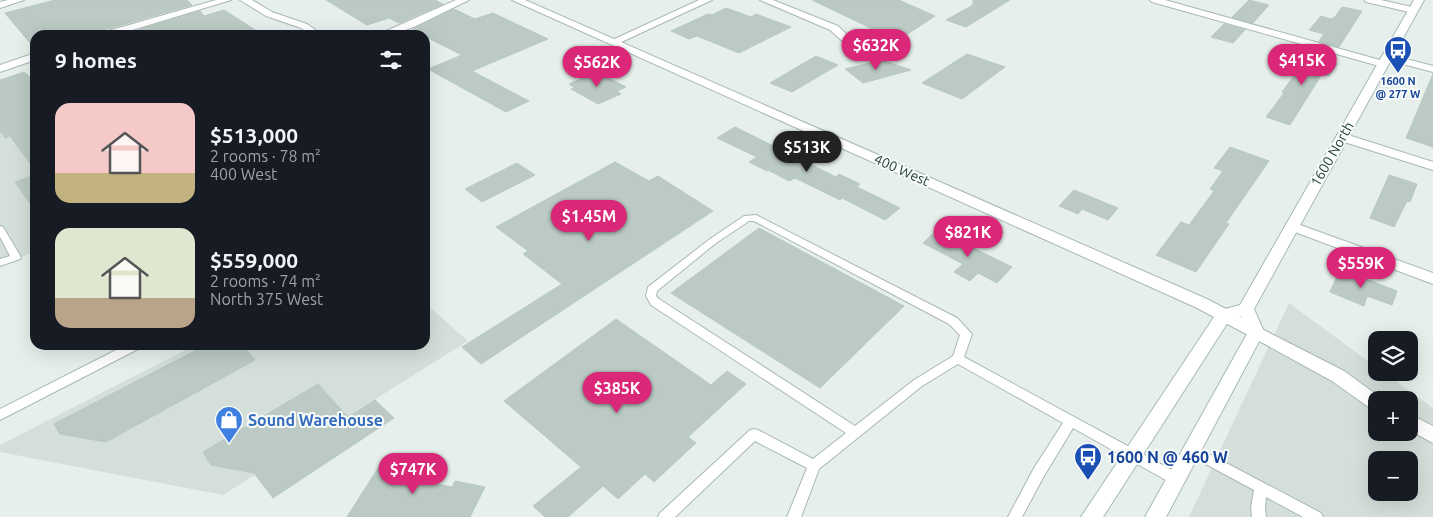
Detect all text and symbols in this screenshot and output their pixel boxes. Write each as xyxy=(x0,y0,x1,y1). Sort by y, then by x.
pin: $632K xyxy=(841,28,911,71)
bus stop icon: 1600 N @ 277 W xyxy=(1383,35,1413,74)
text: $632K xyxy=(853,36,899,54)
pin: $415K xyxy=(1267,44,1337,86)
icon: filters xyxy=(377,46,405,74)
pin: $562K xyxy=(562,46,632,88)
text: 9 homes xyxy=(55,48,137,72)
text: $415K xyxy=(1279,51,1325,69)
text: $562K xyxy=(574,53,620,71)
place label: 1600 N @ 277 W xyxy=(1376,75,1421,100)
street label: 1600 North xyxy=(1307,119,1357,189)
icon: home xyxy=(95,123,155,183)
text: $513,000 xyxy=(210,123,298,147)
pin: $513K xyxy=(772,130,842,173)
text: $513K xyxy=(784,138,830,156)
text: 2 rooms · 78 m² xyxy=(210,147,321,165)
street label: 400 West xyxy=(872,151,933,189)
text: 400 West xyxy=(210,165,277,183)
pin: $1.45M xyxy=(548,200,630,242)
text: $1.45M xyxy=(562,207,616,225)
pin: $821K xyxy=(933,216,1003,258)
text: $821K xyxy=(945,223,991,241)
pin: $559K xyxy=(1326,246,1396,289)
icon: home xyxy=(95,248,155,308)
text: $559,000 xyxy=(210,248,298,272)
text: $559K xyxy=(1338,254,1384,272)
text: 2 rooms · 74 m² xyxy=(210,272,321,290)
text: North 375 West xyxy=(210,290,323,308)
map controls xyxy=(1368,331,1418,501)
button: layers xyxy=(1368,331,1418,381)
pin: $385K xyxy=(582,372,652,414)
text: $385K xyxy=(594,379,640,397)
button: + xyxy=(1368,391,1418,441)
shop icon: Sound Warehouse xyxy=(214,405,244,444)
place label: Sound Warehouse xyxy=(248,411,383,429)
bus stop icon: 1600 N @ 460 W xyxy=(1073,442,1103,481)
place label: 1600 N @ 460 W xyxy=(1107,448,1228,466)
button: − xyxy=(1368,451,1418,501)
pin: $747K xyxy=(378,452,448,495)
text: $747K xyxy=(390,460,436,478)

